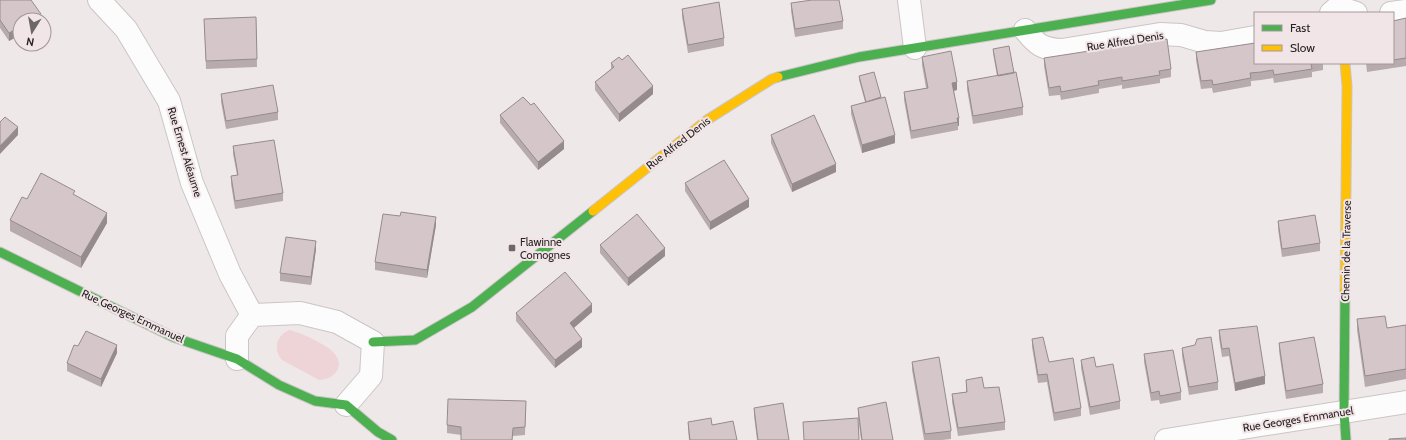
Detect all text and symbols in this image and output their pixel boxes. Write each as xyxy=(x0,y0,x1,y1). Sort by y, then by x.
north arrow xyxy=(12,12,52,52)
legend xyxy=(1254,12,1394,64)
text: Fast xyxy=(1290,20,1310,35)
street label: Rue Alfred Denis xyxy=(1086,28,1165,54)
text: N xyxy=(25,34,35,49)
text: Slow xyxy=(1290,40,1315,55)
street label: Rue Ernest Aléaume xyxy=(165,105,205,199)
street label: Rue Alfred Denis xyxy=(643,113,713,172)
street label: Chemin de la Traverse xyxy=(1338,200,1354,302)
place label: Flawinne Comognes xyxy=(520,235,571,262)
marker: Flawinne Comognes xyxy=(507,243,517,253)
street label: Rue Georges Emmanuel xyxy=(79,286,187,346)
street label: Rue Georges Emmanuel xyxy=(1242,403,1355,435)

